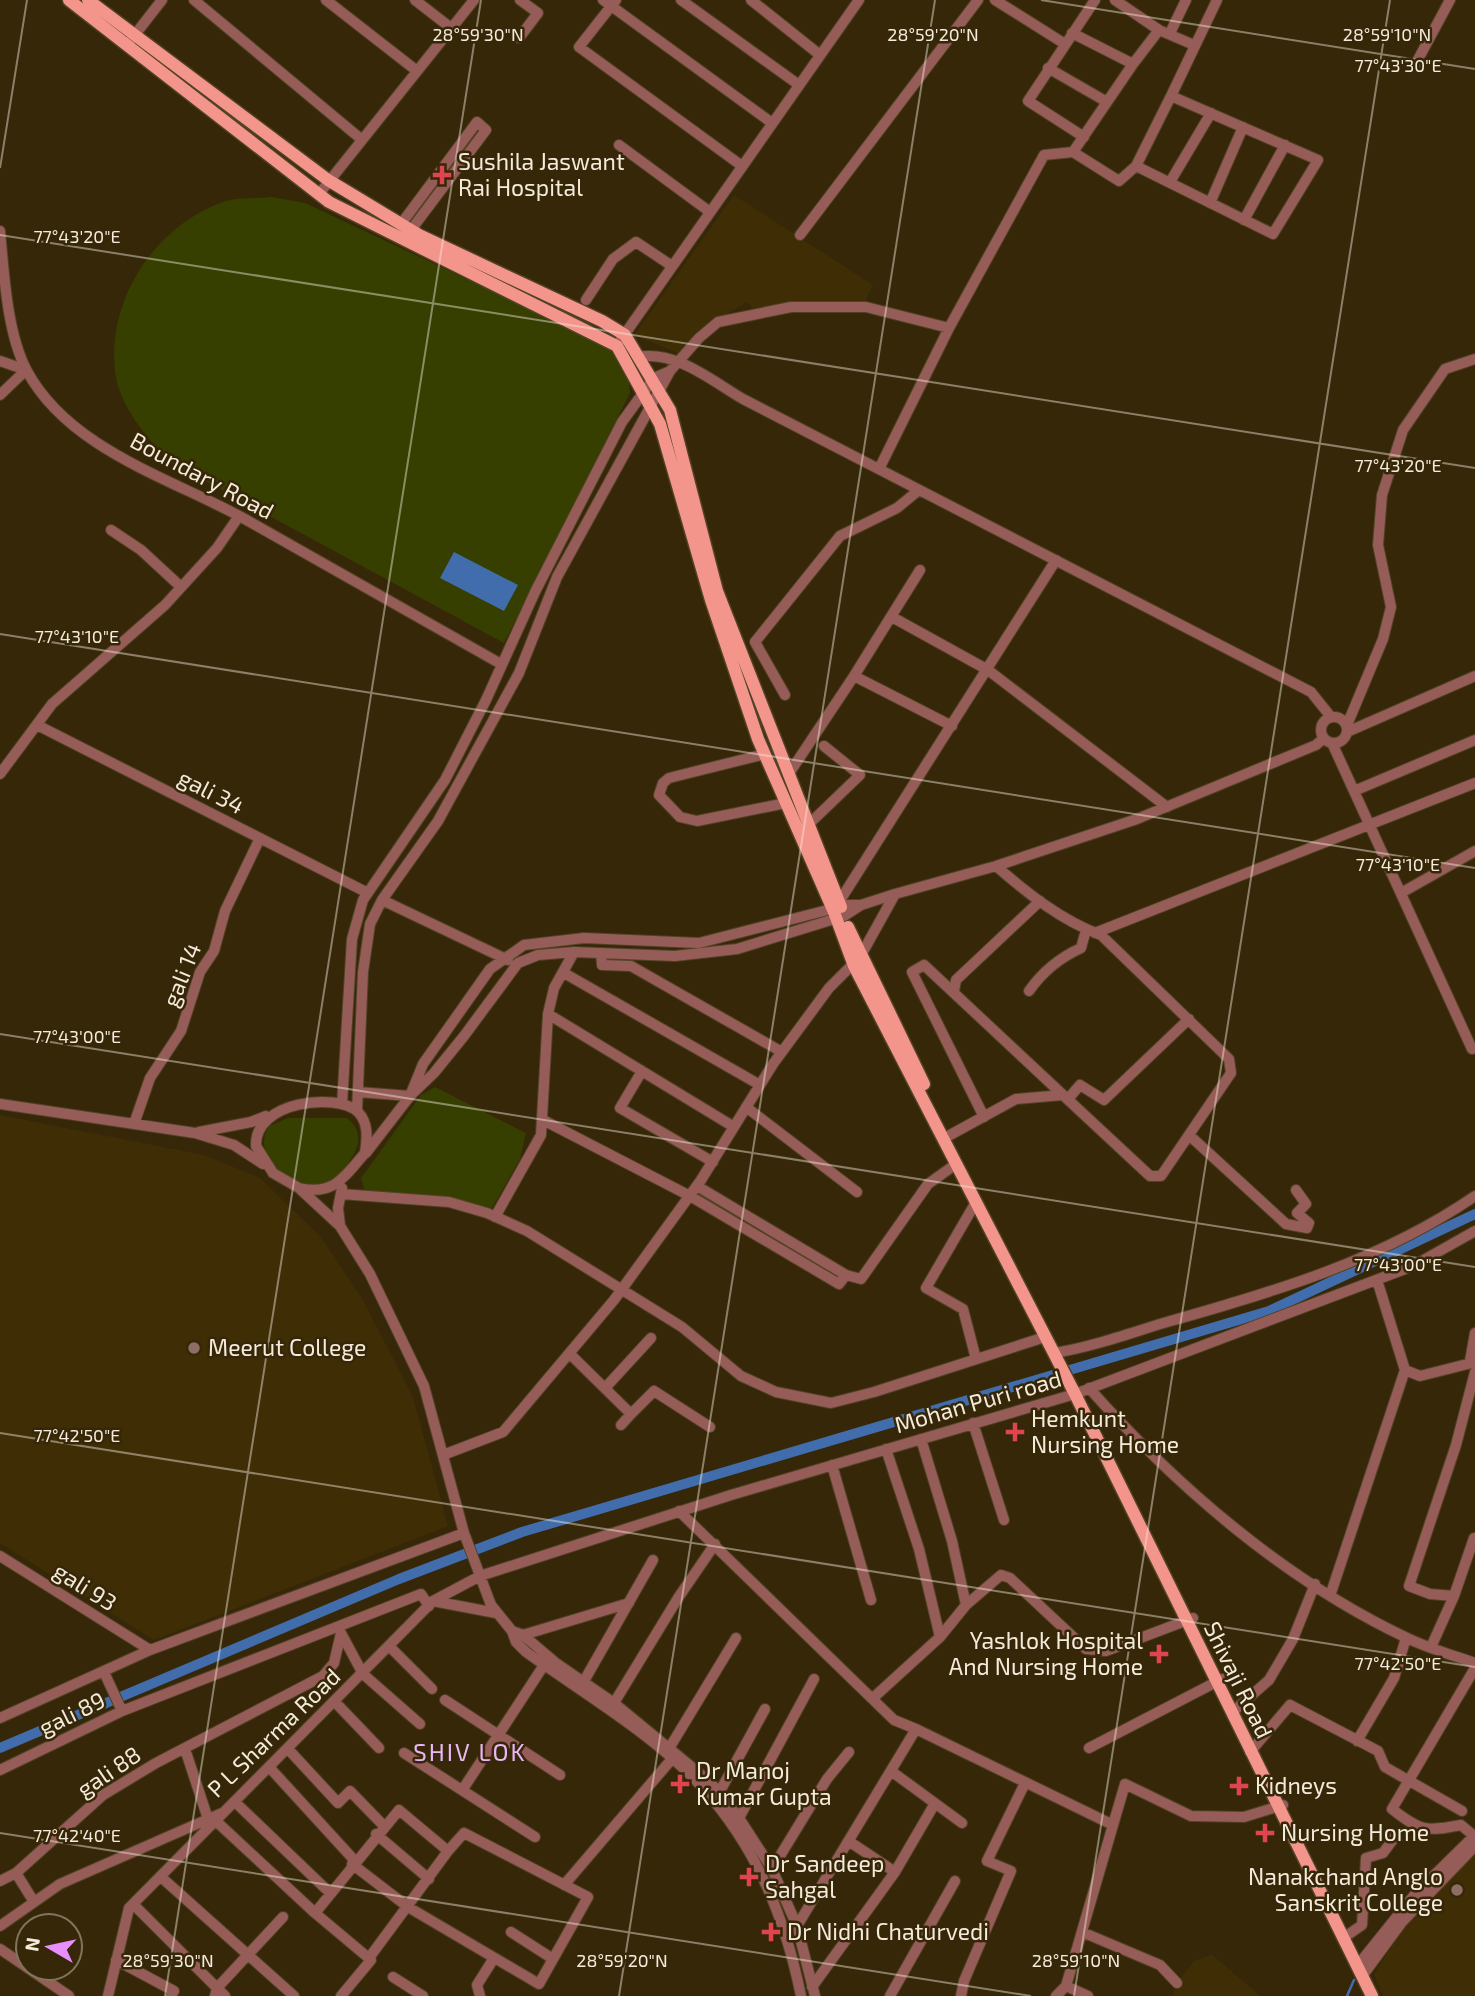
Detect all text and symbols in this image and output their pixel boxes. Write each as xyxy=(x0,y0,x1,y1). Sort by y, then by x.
text: 28°59'30"N xyxy=(432,23,524,45)
text: 28°59'20"N xyxy=(887,23,979,45)
text: 28°59'10"N xyxy=(1343,23,1431,45)
text: 77°43'30"E xyxy=(1354,54,1442,76)
place label: Sushila Jaswant Rai Hospital xyxy=(458,147,625,201)
marker: Sushila Jaswant Rai Hospital xyxy=(432,165,452,185)
text: 77°43'20"E xyxy=(33,225,121,247)
street label: Boundary Road xyxy=(126,426,279,525)
text: 77°43'20"E xyxy=(1354,454,1442,476)
text: 77°43'10"E xyxy=(35,625,119,647)
street label: gali 34 xyxy=(174,763,249,819)
text: 77°43'10"E xyxy=(1356,853,1440,875)
street label: gali 14 xyxy=(156,939,206,1011)
text: 77°43'00"E xyxy=(33,1025,121,1047)
text: 77°43'00"E xyxy=(1354,1253,1442,1275)
place label: Meerut College xyxy=(208,1333,366,1361)
marker: Meerut College xyxy=(186,1340,202,1356)
street label: Mohan Puri road xyxy=(891,1364,1064,1438)
place label: Hemkunt Nursing Home xyxy=(1031,1404,1179,1458)
marker: Hemkunt Nursing Home xyxy=(1005,1422,1025,1442)
text: 77°42'50"E xyxy=(34,1424,120,1446)
street label: gali 93 xyxy=(49,1556,122,1616)
street label: Shivaji Road xyxy=(1199,1617,1279,1742)
place label: Yashlok Hospital And Nursing Home xyxy=(949,1626,1143,1680)
marker: Yashlok Hospital And Nursing Home xyxy=(1149,1644,1169,1664)
text: 77°42'50"E xyxy=(1355,1652,1441,1674)
street label: P L Sharma Road xyxy=(201,1662,346,1803)
street label: gali 89 xyxy=(34,1685,109,1741)
district label: SHIV LOK xyxy=(413,1737,527,1766)
street label: gali 88 xyxy=(71,1740,146,1803)
place label: Dr Manoj Kumar Gupta xyxy=(696,1756,832,1810)
place label: Kidneys xyxy=(1255,1771,1337,1799)
marker: Dr Manoj Kumar Gupta xyxy=(670,1774,690,1794)
marker: Kidneys xyxy=(1229,1776,1249,1796)
place label: Nursing Home xyxy=(1281,1818,1429,1846)
marker: Nursing Home xyxy=(1255,1823,1275,1843)
text: 77°42'40"E xyxy=(33,1824,121,1846)
place label: Dr Sandeep Sahgal xyxy=(765,1849,884,1903)
place label: Nanakchand Anglo Sanskrit College xyxy=(1248,1862,1443,1916)
marker: Dr Sandeep Sahgal xyxy=(739,1867,759,1887)
marker: Nanakchand Anglo Sanskrit College xyxy=(1449,1882,1465,1898)
north arrow xyxy=(14,1912,84,1982)
place label: Dr Nidhi Chaturvedi xyxy=(787,1917,989,1945)
marker: Dr Nidhi Chaturvedi xyxy=(761,1922,781,1942)
text: N xyxy=(19,1936,44,1953)
text: 28°59'30"N xyxy=(122,1949,214,1971)
text: 28°59'20"N xyxy=(576,1949,668,1971)
text: 28°59'10"N xyxy=(1032,1949,1120,1971)

